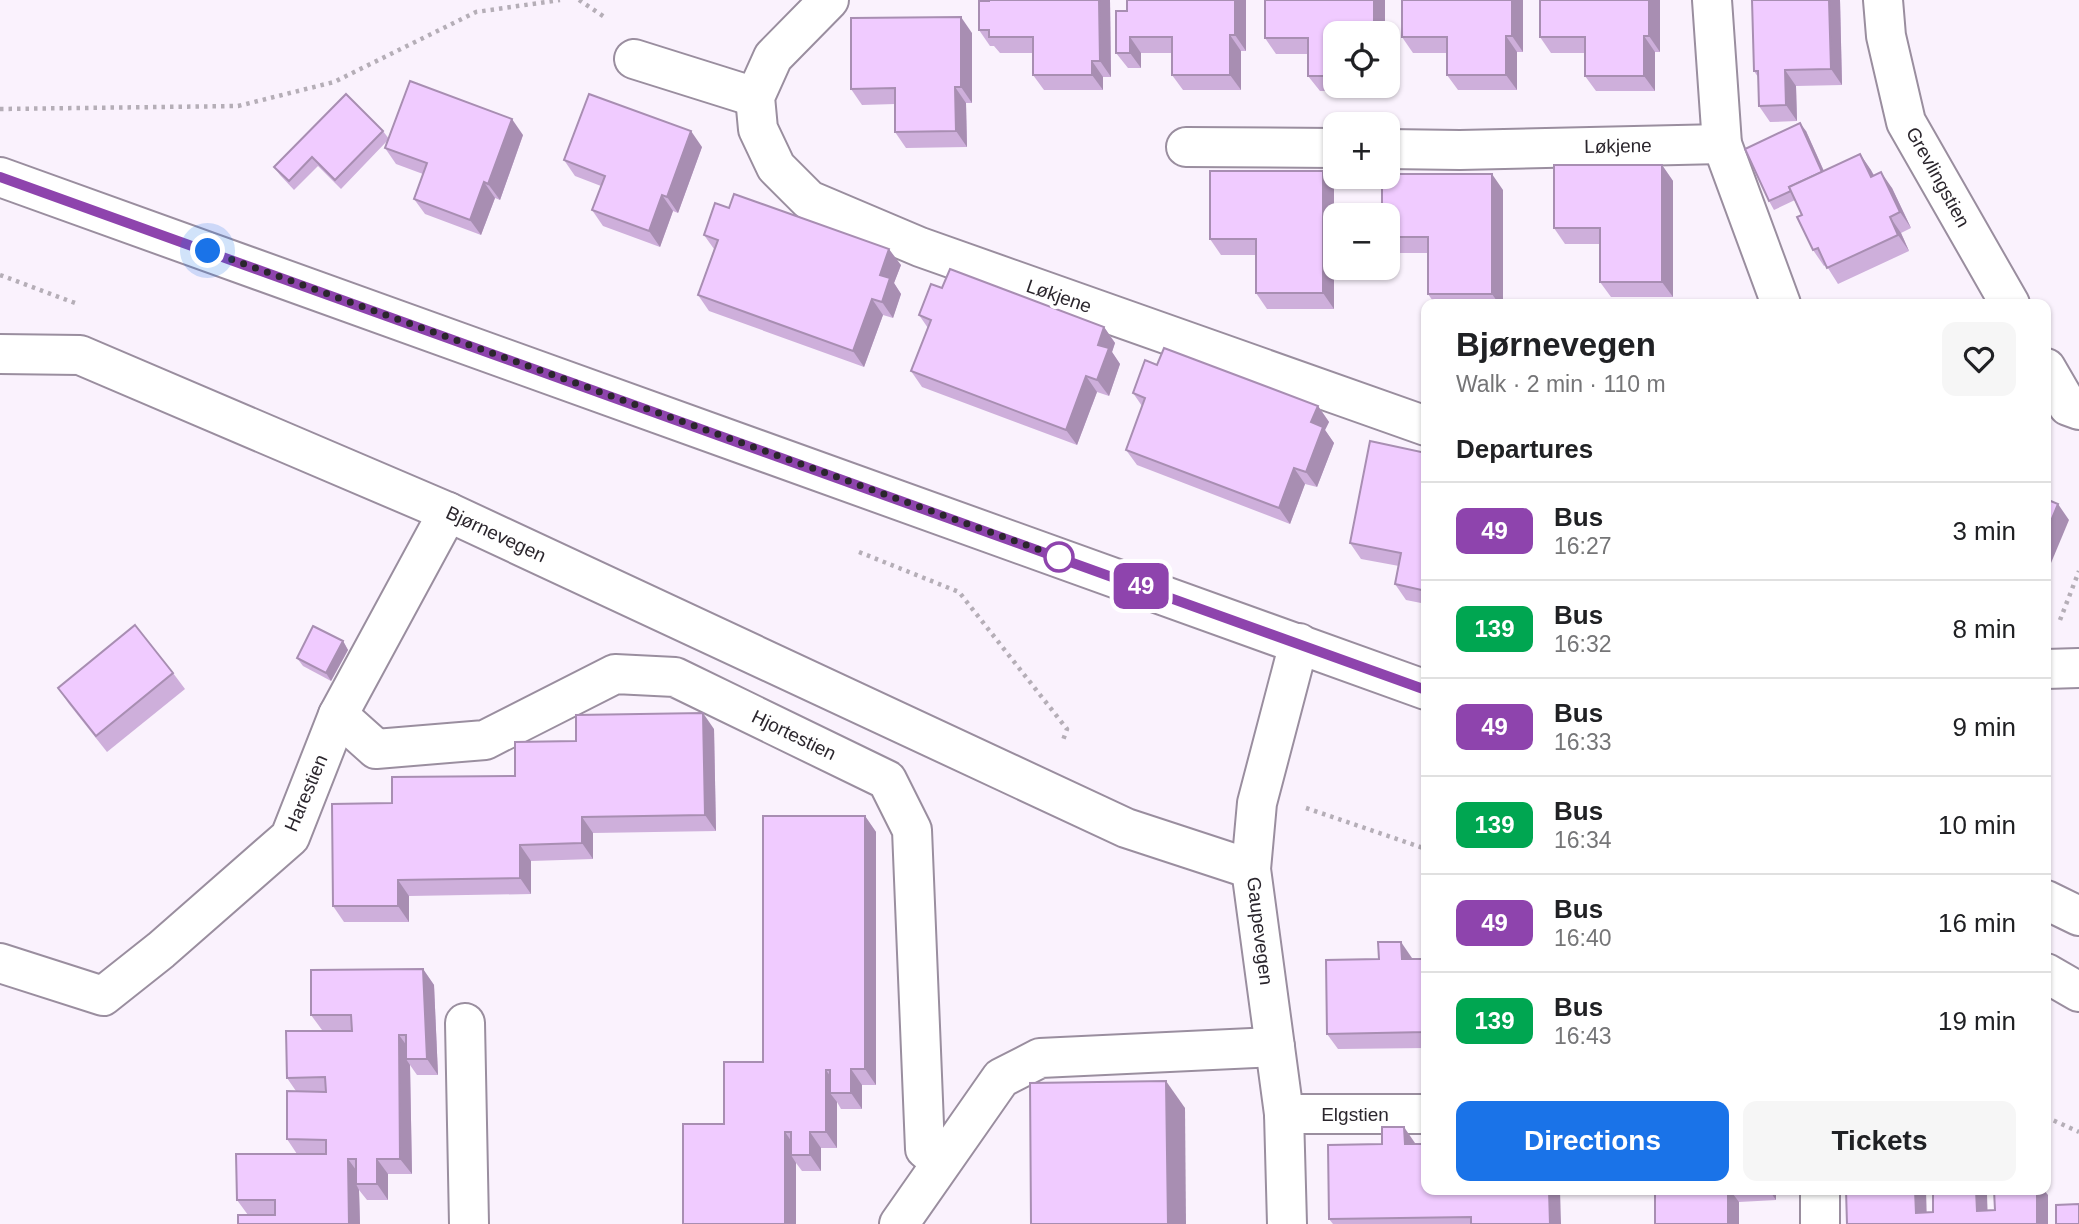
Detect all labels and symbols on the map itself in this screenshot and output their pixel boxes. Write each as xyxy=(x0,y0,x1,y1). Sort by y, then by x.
street label: Grevlingstien xyxy=(1902,123,1974,231)
street label: Løkjene xyxy=(1584,135,1652,157)
your location xyxy=(190,233,225,268)
street label: Løkjene xyxy=(1024,275,1094,317)
street label: Bjørnevegen xyxy=(443,502,549,566)
unlabelled marker xyxy=(1044,542,1074,572)
line badge: 49 xyxy=(1110,563,1172,609)
street label: Hjortestien xyxy=(749,706,839,764)
street label: Harestien xyxy=(280,751,332,835)
street label: Gaupevegen xyxy=(1243,876,1277,986)
street label: Elgstien xyxy=(1321,1104,1389,1125)

